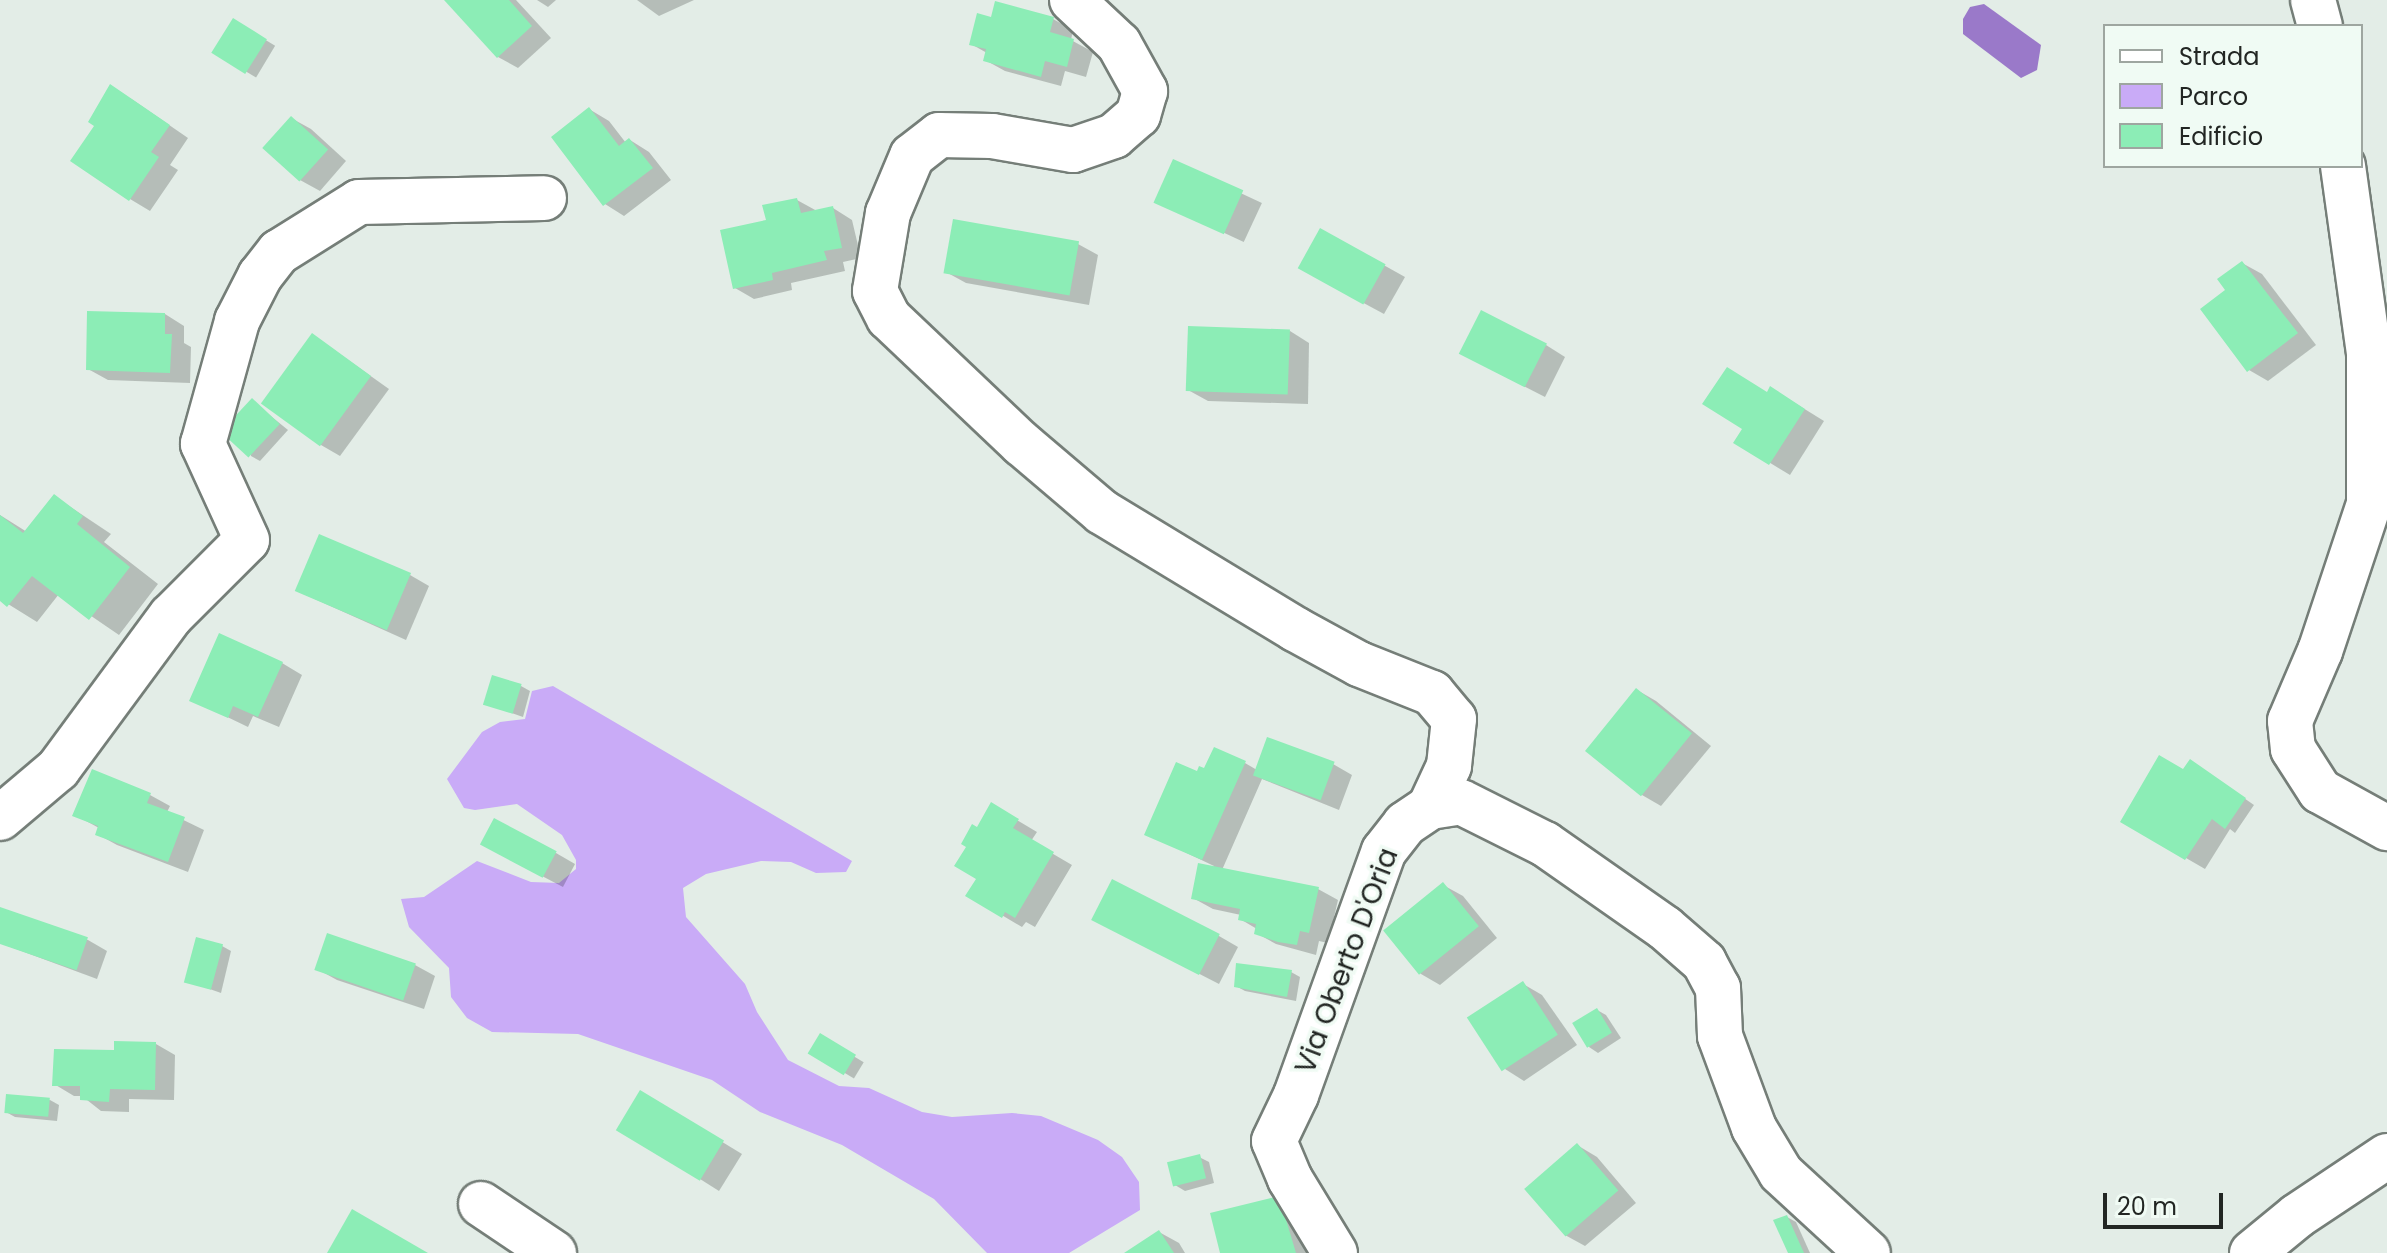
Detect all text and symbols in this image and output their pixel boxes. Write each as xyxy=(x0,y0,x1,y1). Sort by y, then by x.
legend xyxy=(2103,24,2363,168)
text: Strada xyxy=(2179,40,2259,73)
text: Parco xyxy=(2179,80,2248,113)
text: Edificio xyxy=(2179,120,2263,153)
street label: Via Oberto D'Oria xyxy=(1288,843,1406,1079)
scale bar xyxy=(2107,1177,2227,1227)
text: 20 m xyxy=(2117,1190,2177,1223)

